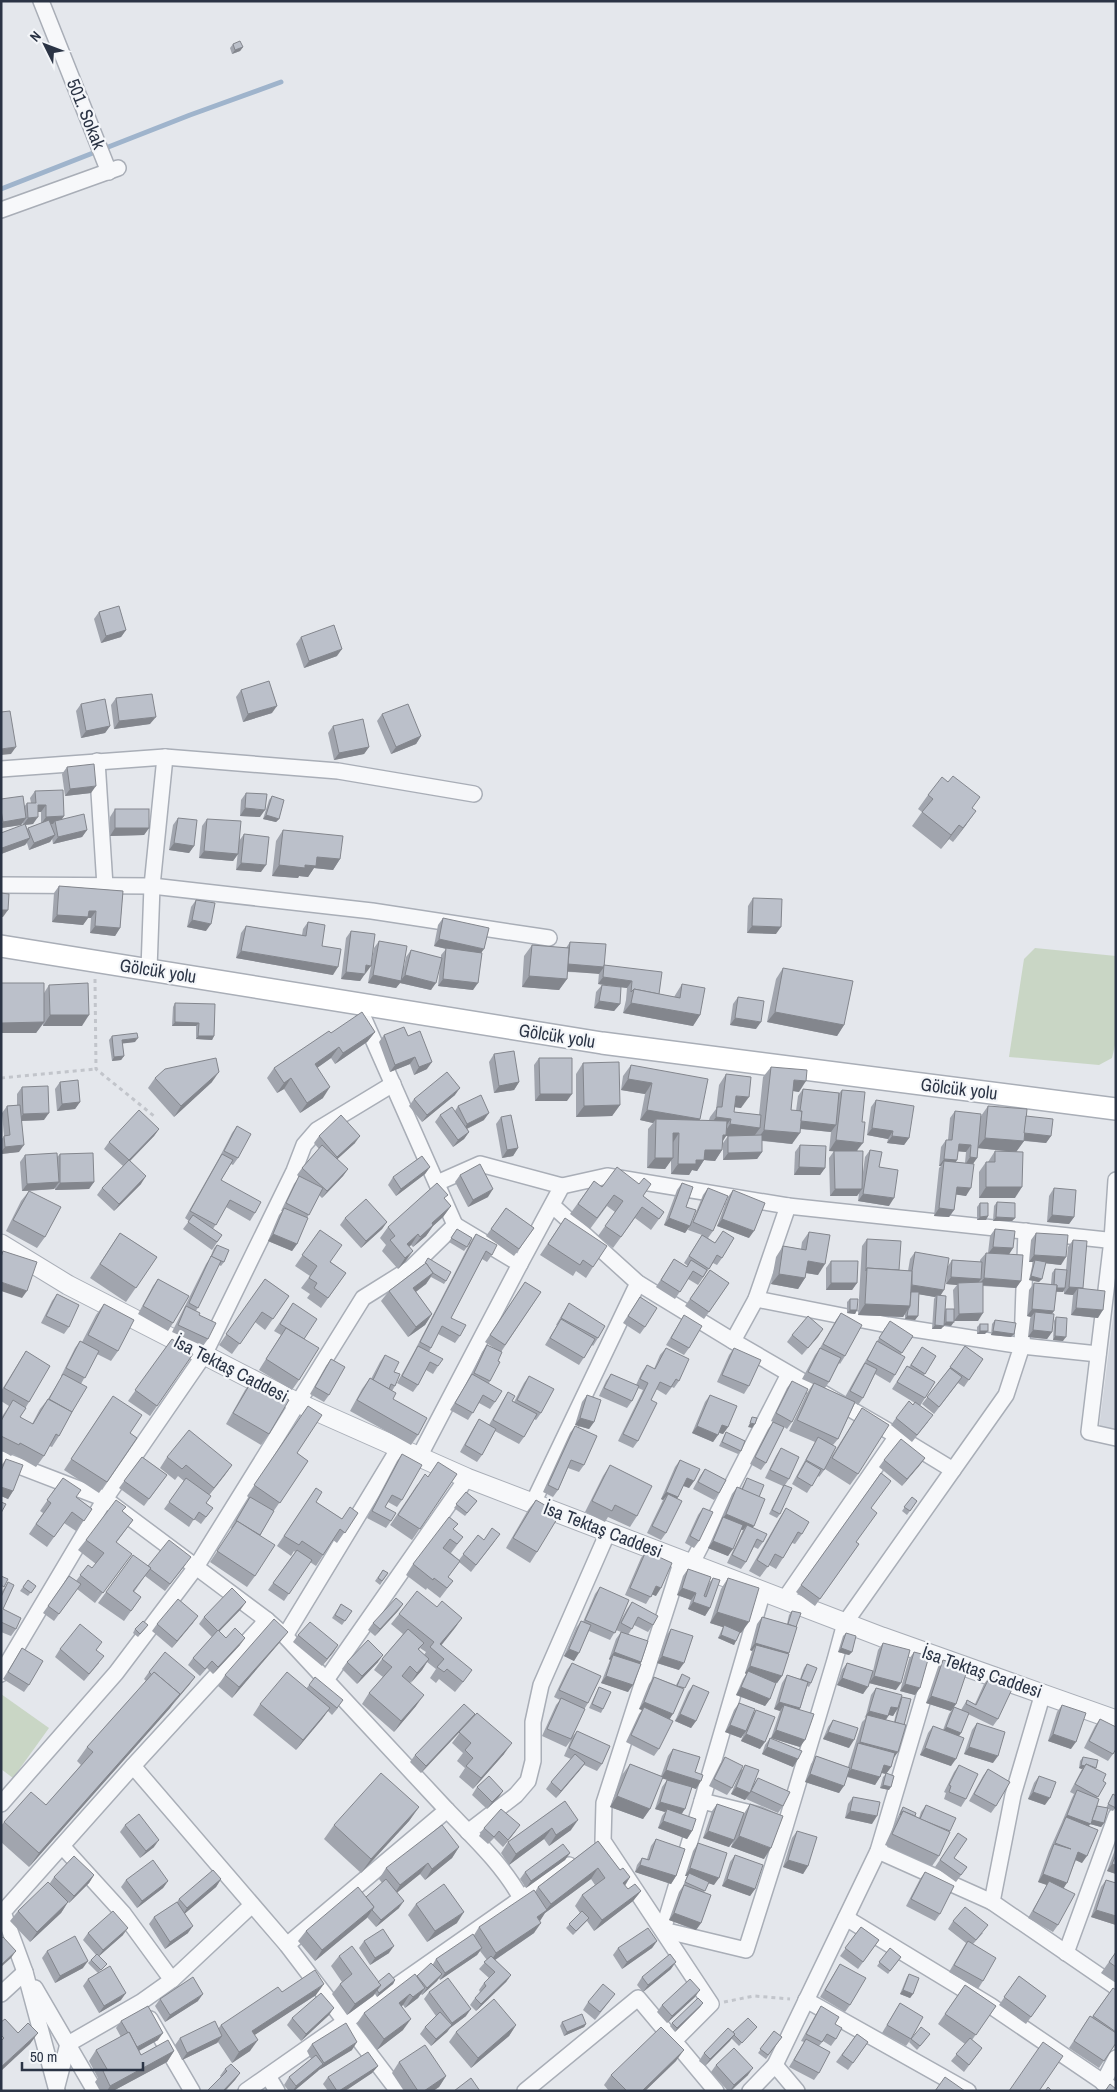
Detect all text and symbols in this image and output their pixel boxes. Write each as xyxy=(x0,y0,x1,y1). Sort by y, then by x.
north arrow xyxy=(20,20,70,70)
text: N xyxy=(26,27,45,45)
street label: 501. Sokak xyxy=(61,75,112,153)
street label: Gölcük yolu xyxy=(118,952,198,989)
street label: Gölcük yolu xyxy=(517,1017,597,1054)
street label: Gölcük yolu xyxy=(919,1071,999,1106)
street label: İsa Tektaş Caddesi xyxy=(170,1329,293,1408)
street label: İsa Tektaş Caddesi xyxy=(540,1495,666,1564)
street label: İsa Tektaş Caddesi xyxy=(919,1639,1045,1704)
scale bar xyxy=(22,2040,144,2072)
text: 50 m xyxy=(30,2046,57,2067)

